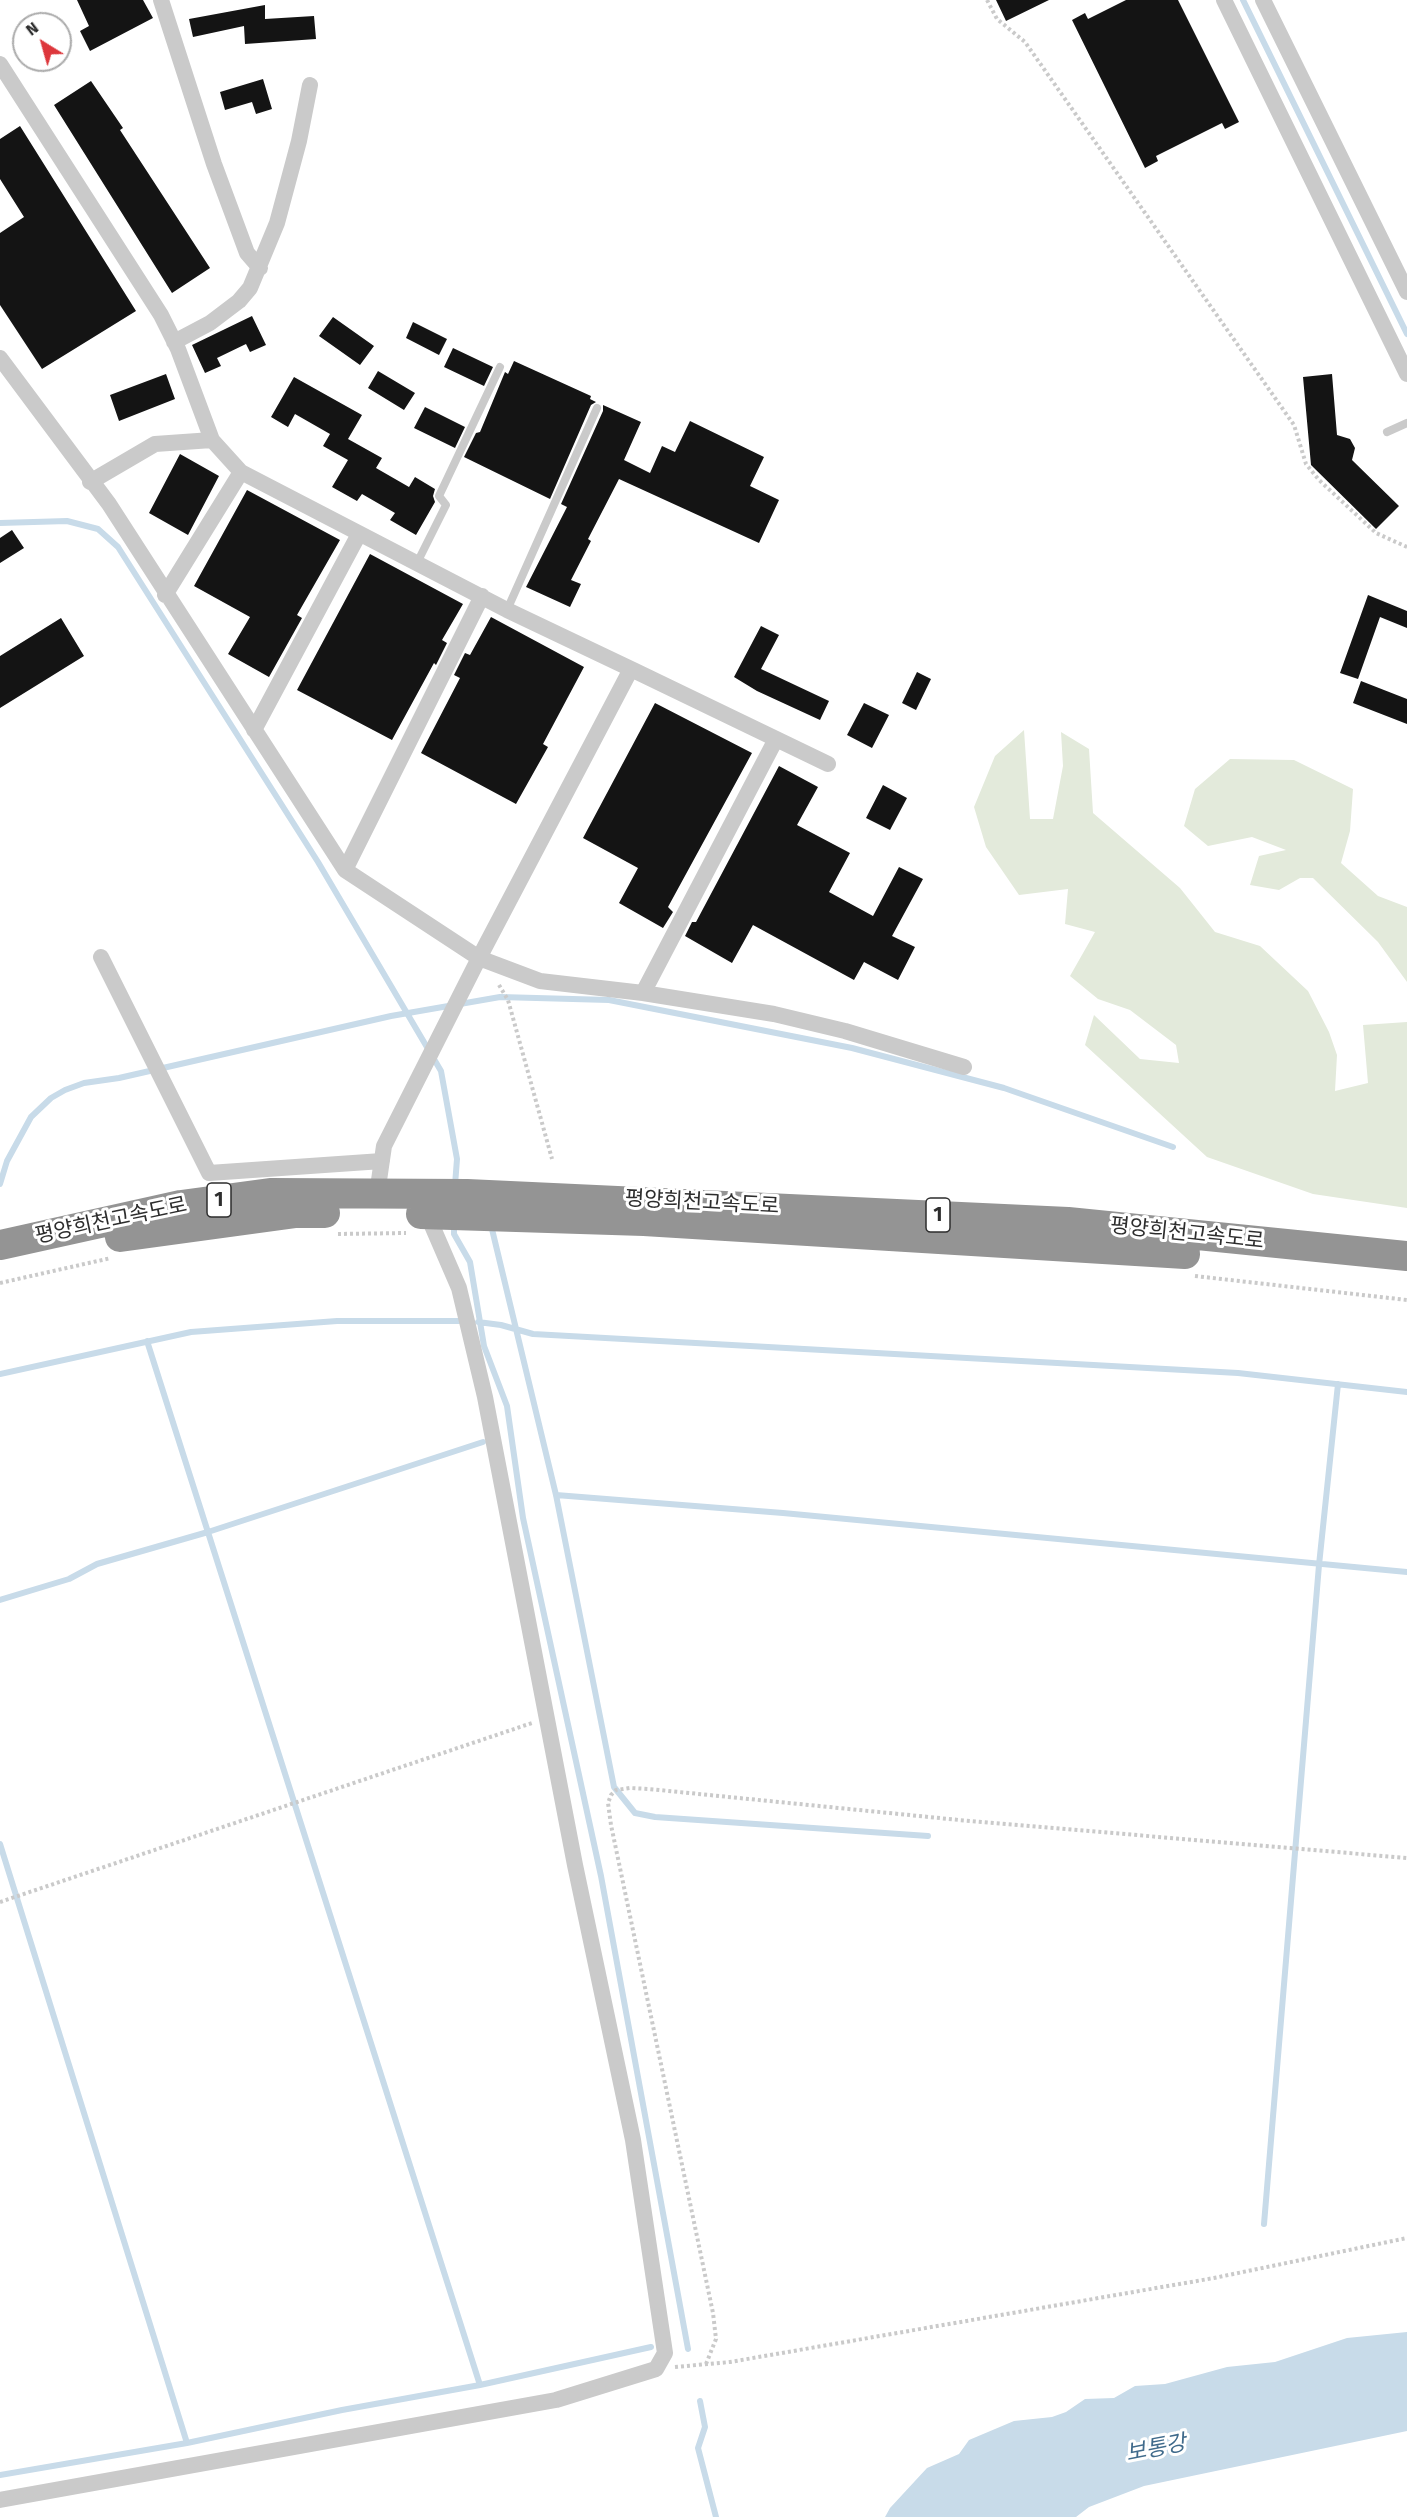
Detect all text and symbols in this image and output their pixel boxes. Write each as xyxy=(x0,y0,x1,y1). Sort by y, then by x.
north arrow xyxy=(12,12,72,72)
text: N xyxy=(22,18,42,40)
road number: 1 xyxy=(207,1183,231,1217)
street label: 평양희천고속도로 xyxy=(624,1186,780,1220)
street label: 평양희천고속도로 xyxy=(33,1193,189,1249)
road number: 1 xyxy=(926,1198,950,1232)
street label: 평양희천고속도로 xyxy=(1109,1213,1265,1255)
water label: 보통강 xyxy=(1124,2430,1188,2468)

